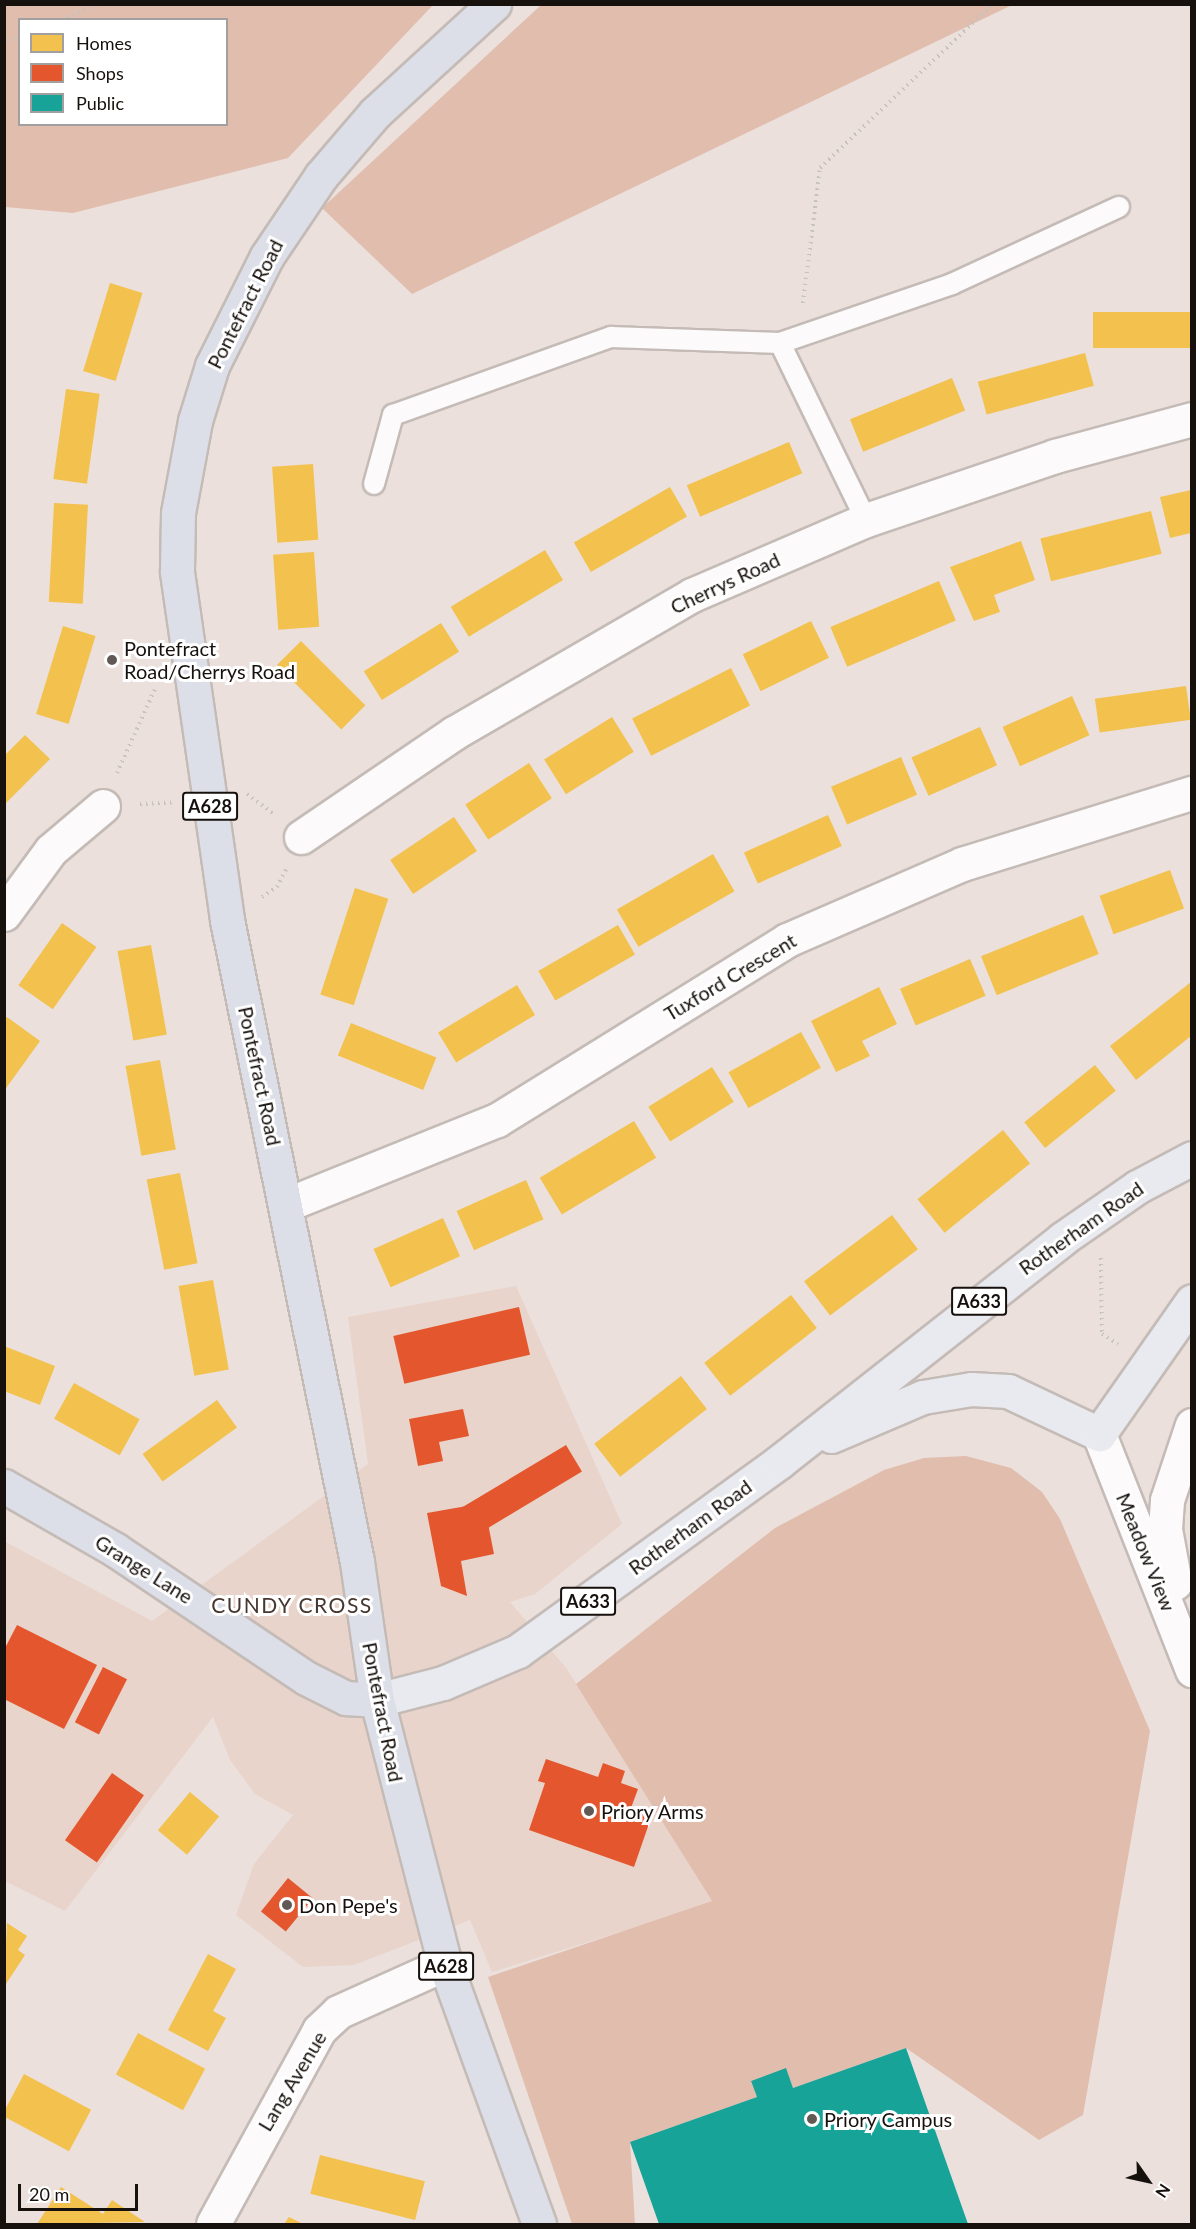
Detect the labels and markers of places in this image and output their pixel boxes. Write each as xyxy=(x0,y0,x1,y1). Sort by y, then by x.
place label: Pontefract Road/Cherrys Road xyxy=(124,636,295,683)
marker: Pontefract Road/Cherrys Road xyxy=(105,653,119,667)
place label: Priory Arms xyxy=(601,1799,705,1823)
marker: Priory Arms xyxy=(582,1804,596,1818)
place label: Don Pepe's xyxy=(299,1893,398,1917)
marker: Don Pepe's xyxy=(280,1898,294,1912)
place label: Priory Campus xyxy=(824,2107,953,2131)
marker: Priory Campus xyxy=(805,2112,819,2126)

